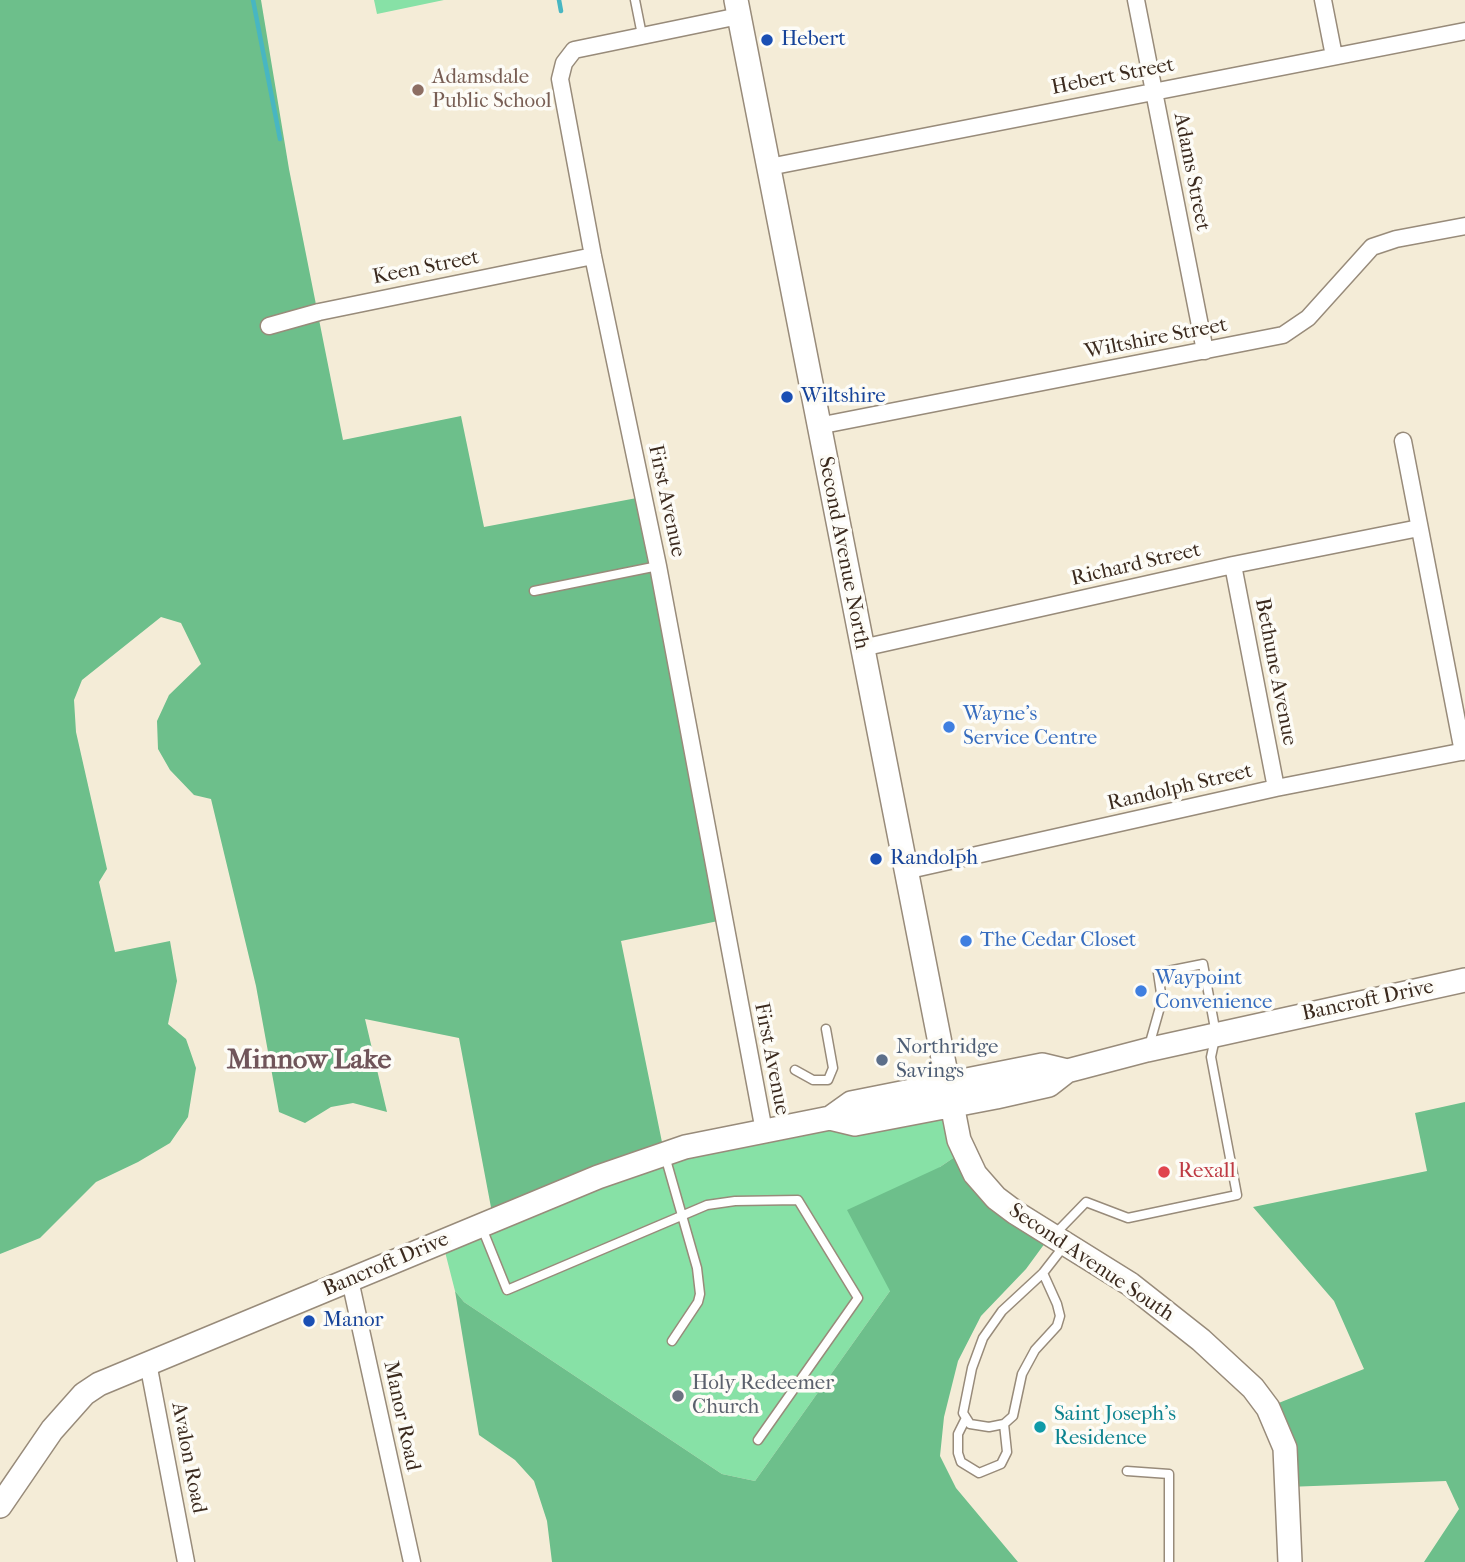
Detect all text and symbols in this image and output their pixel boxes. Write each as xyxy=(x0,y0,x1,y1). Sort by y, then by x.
place label: Hebert xyxy=(781,27,846,53)
marker: Hebert xyxy=(759,32,775,48)
street label: Hebert Street xyxy=(1049,53,1177,101)
place label: Adamsdale Public School xyxy=(432,65,552,115)
marker: Adamsdale Public School xyxy=(410,82,426,98)
street label: Adams Street xyxy=(1167,111,1215,233)
street label: Keen Street xyxy=(371,245,481,291)
street label: Wiltshire Street xyxy=(1083,313,1229,365)
place label: Wiltshire xyxy=(801,384,886,410)
marker: Wiltshire xyxy=(779,389,795,405)
street label: First Avenue xyxy=(642,443,690,559)
street label: Second Avenue North xyxy=(812,455,874,651)
street label: Richard Street xyxy=(1069,538,1203,592)
street label: Bethune Avenue xyxy=(1248,596,1302,748)
place label: Wayne's Service Centre xyxy=(963,702,1097,752)
marker: Wayne's Service Centre xyxy=(941,719,957,735)
street label: Randolph Street xyxy=(1105,759,1255,817)
place label: Randolph xyxy=(890,846,978,872)
marker: Randolph xyxy=(868,851,884,867)
place label: The Cedar Closet xyxy=(980,928,1136,954)
marker: The Cedar Closet xyxy=(958,933,974,949)
place label: Waypoint Convenience xyxy=(1155,966,1272,1016)
street label: Bancroft Drive xyxy=(1300,975,1436,1027)
marker: Waypoint Convenience xyxy=(1133,983,1149,999)
street label: First Avenue xyxy=(748,1001,794,1117)
place label: Northridge Savings xyxy=(896,1035,998,1085)
district label: Minnow Lake xyxy=(227,1044,391,1078)
marker: Northridge Savings xyxy=(874,1052,890,1068)
place label: Rexall xyxy=(1178,1159,1235,1185)
marker: Rexall xyxy=(1156,1164,1172,1180)
street label: Second Avenue South xyxy=(1004,1198,1178,1328)
street label: Bancroft Drive xyxy=(319,1227,453,1303)
place label: Manor xyxy=(323,1308,383,1334)
marker: Manor xyxy=(301,1313,317,1329)
street label: Manor Road xyxy=(377,1359,425,1473)
place label: Holy Redeemer Church xyxy=(692,1371,834,1421)
marker: Holy Redeemer Church xyxy=(670,1388,686,1404)
street label: Avalon Road xyxy=(165,1400,211,1516)
place label: Saint Joseph's Residence xyxy=(1054,1402,1176,1452)
marker: Saint Joseph's Residence xyxy=(1032,1419,1048,1435)

